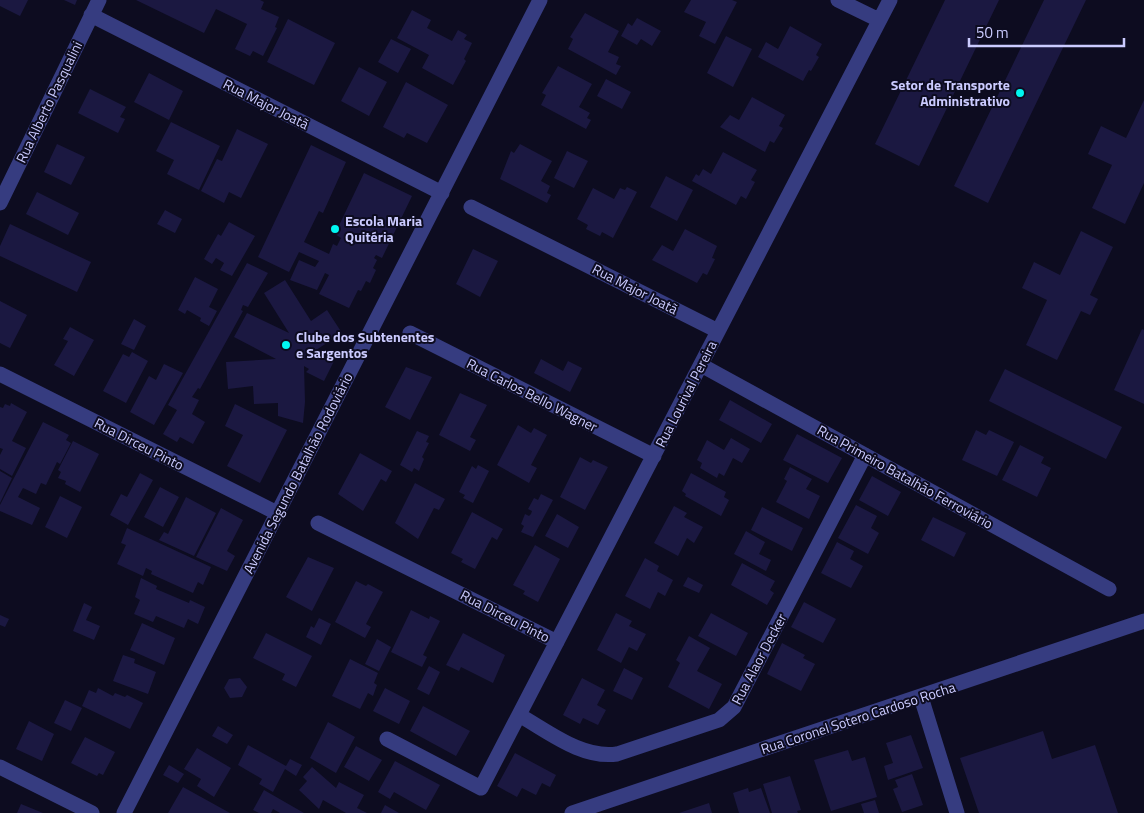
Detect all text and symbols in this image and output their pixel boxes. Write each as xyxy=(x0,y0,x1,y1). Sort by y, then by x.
scale bar xyxy=(969,15,1124,47)
text: 50 m xyxy=(976,21,1009,44)
street label: Rua Alberto Pasqualini xyxy=(10,37,87,166)
street label: Rua Major Joatã xyxy=(220,73,313,134)
place label: Setor de Transporte Administrativo xyxy=(891,74,1010,111)
marker: Setor de Transporte Administrativo xyxy=(1014,87,1026,99)
place label: Escola Maria Quitéria xyxy=(345,210,422,247)
marker: Escola Maria Quitéria xyxy=(329,223,341,235)
street label: Rua Major Joatã xyxy=(589,258,682,319)
place label: Clube dos Subtenentes e Sargentos xyxy=(296,326,435,363)
street label: Rua Lourival Pereira xyxy=(650,337,722,451)
marker: Clube dos Subtenentes e Sargentos xyxy=(280,339,292,351)
street label: Rua Carlos Bello Wagner xyxy=(463,352,601,437)
street label: Avenida Segundo Batalhão Rodoviário xyxy=(238,369,358,577)
street label: Rua Dirceu Pinto xyxy=(91,412,188,475)
street label: Rua Primeiro Batalhão Ferroviário xyxy=(813,419,997,534)
street label: Rua Dirceu Pinto xyxy=(457,584,554,647)
street label: Rua Alaor Decker xyxy=(726,609,792,708)
street label: Rua Coronel Sotero Cardoso Rocha xyxy=(758,676,958,759)

